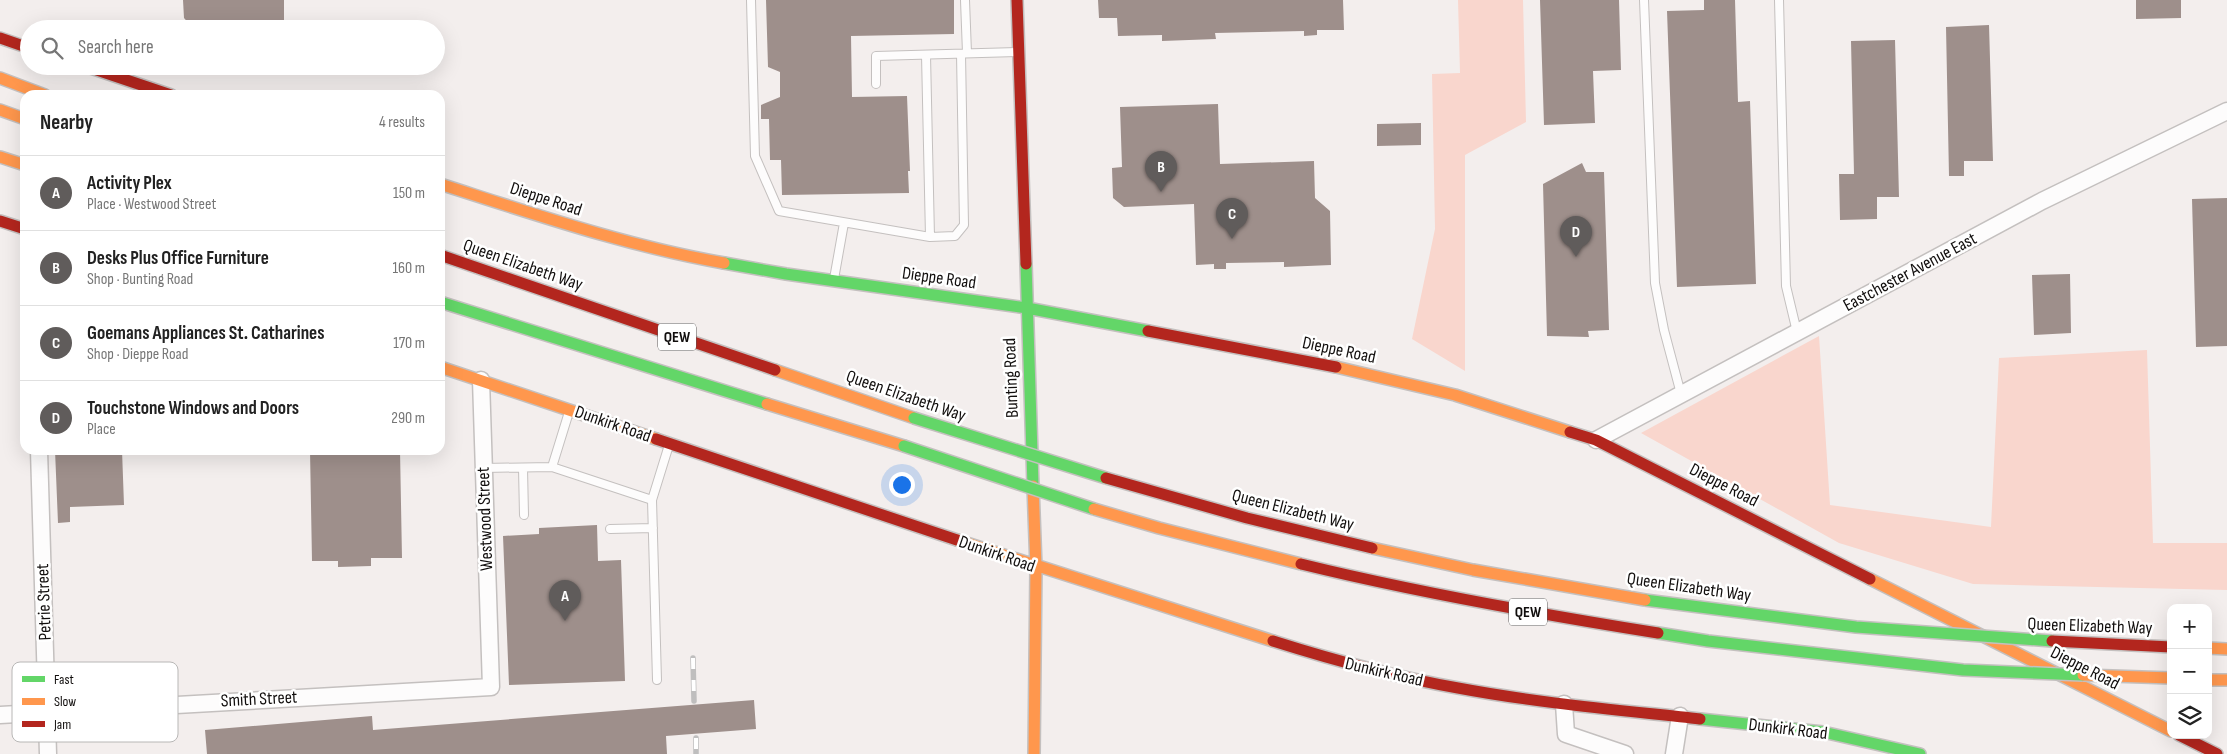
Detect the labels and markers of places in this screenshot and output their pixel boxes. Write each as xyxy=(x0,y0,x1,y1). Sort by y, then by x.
pin: B xyxy=(1145,151,1177,192)
pin: C xyxy=(1216,198,1248,239)
pin: D xyxy=(1560,216,1592,257)
pin: A xyxy=(549,580,581,621)

